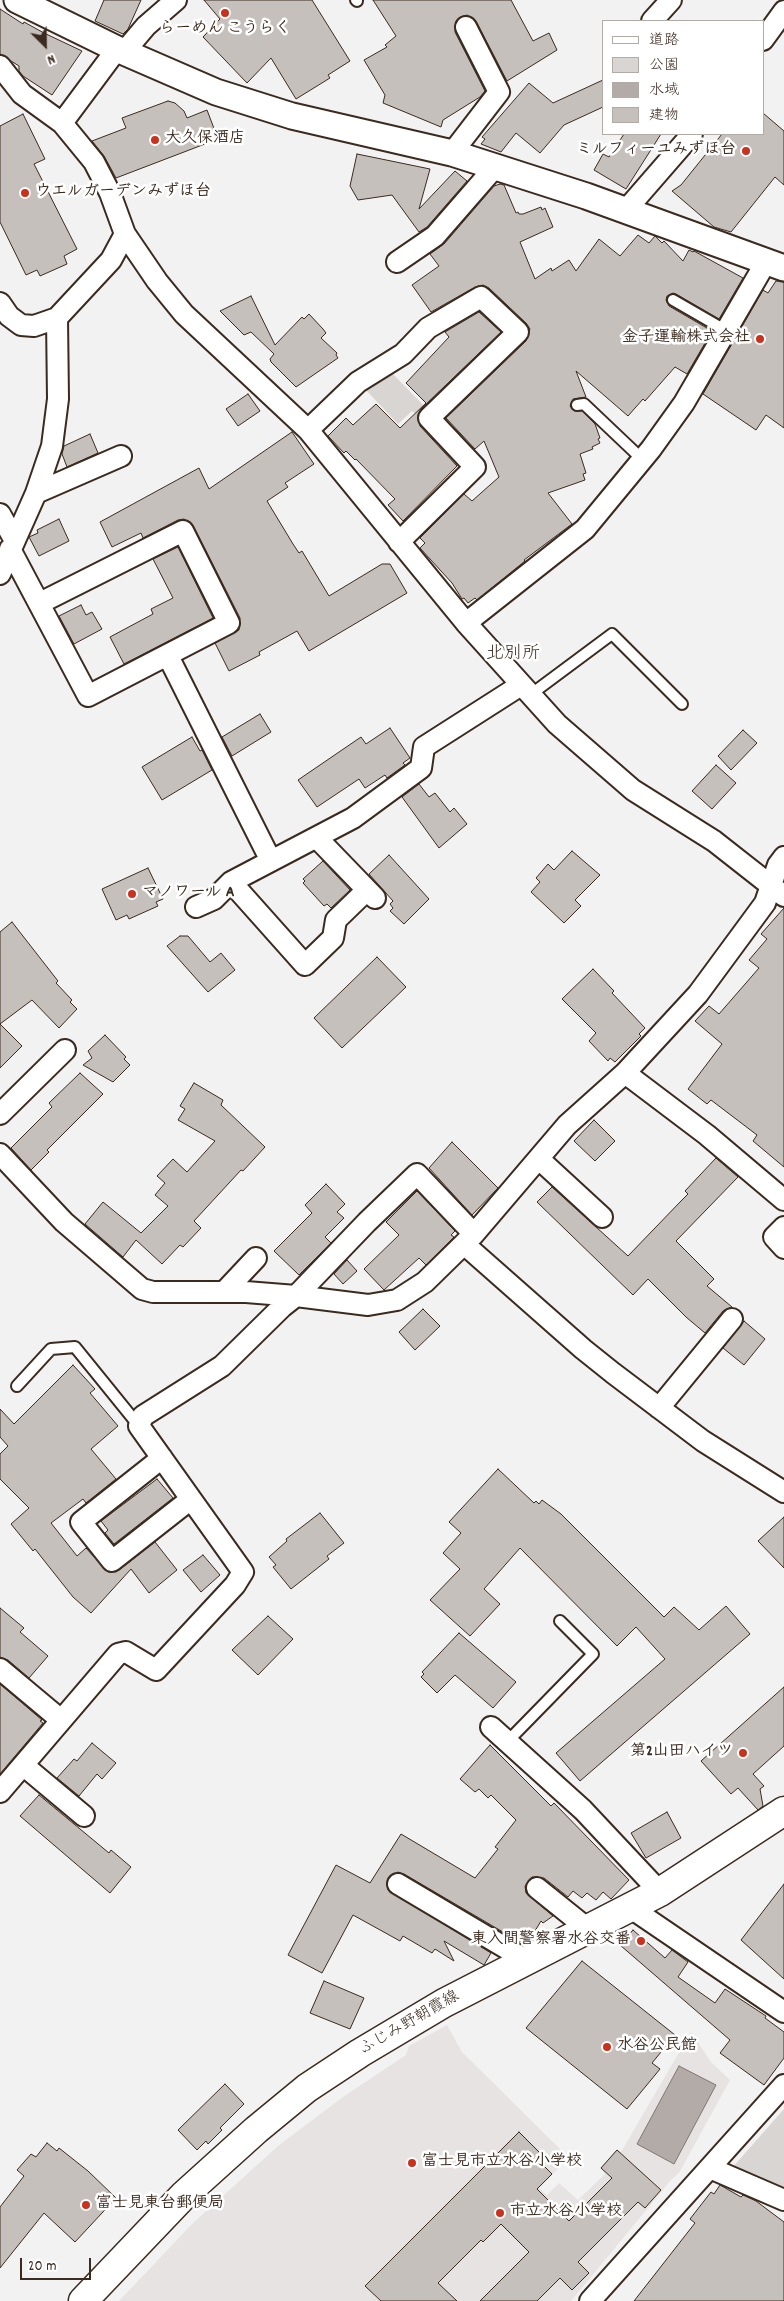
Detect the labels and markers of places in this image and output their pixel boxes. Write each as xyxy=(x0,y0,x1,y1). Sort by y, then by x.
marker: らーめん こうらく xyxy=(219,7,231,19)
place label: らーめん こうらく xyxy=(159,20,291,40)
place label: 大久保酒店 xyxy=(165,130,245,150)
marker: 大久保酒店 xyxy=(149,134,161,146)
place label: ミルフィーユみずほ台 xyxy=(576,141,736,161)
marker: ミルフィーユみずほ台 xyxy=(740,145,752,157)
place label: ウエルガーデンみずほ台 xyxy=(35,183,211,203)
marker: ウエルガーデンみずほ台 xyxy=(19,187,31,199)
place label: 金子運輸株式会社 xyxy=(622,329,750,349)
marker: 金子運輸株式会社 xyxy=(754,333,766,345)
place label: マノワール A xyxy=(142,884,234,904)
marker: マノワール A xyxy=(126,888,138,900)
place label: 第2山田ハイツ xyxy=(630,1743,733,1763)
marker: 第2山田ハイツ xyxy=(737,1747,749,1759)
place label: 東入間警察署水谷交番 xyxy=(471,1931,631,1951)
marker: 東入間警察署水谷交番 xyxy=(635,1935,647,1947)
place label: 水谷公民館 xyxy=(617,2037,697,2057)
marker: 水谷公民館 xyxy=(601,2041,613,2053)
place label: 富士見市立水谷小学校 xyxy=(422,2153,582,2173)
marker: 富士見市立水谷小学校 xyxy=(406,2157,418,2169)
place label: 富士見東台郵便局 xyxy=(96,2195,224,2215)
marker: 富士見東台郵便局 xyxy=(80,2199,92,2211)
place label: 市立水谷小学校 xyxy=(510,2203,622,2223)
marker: 市立水谷小学校 xyxy=(494,2207,506,2219)

